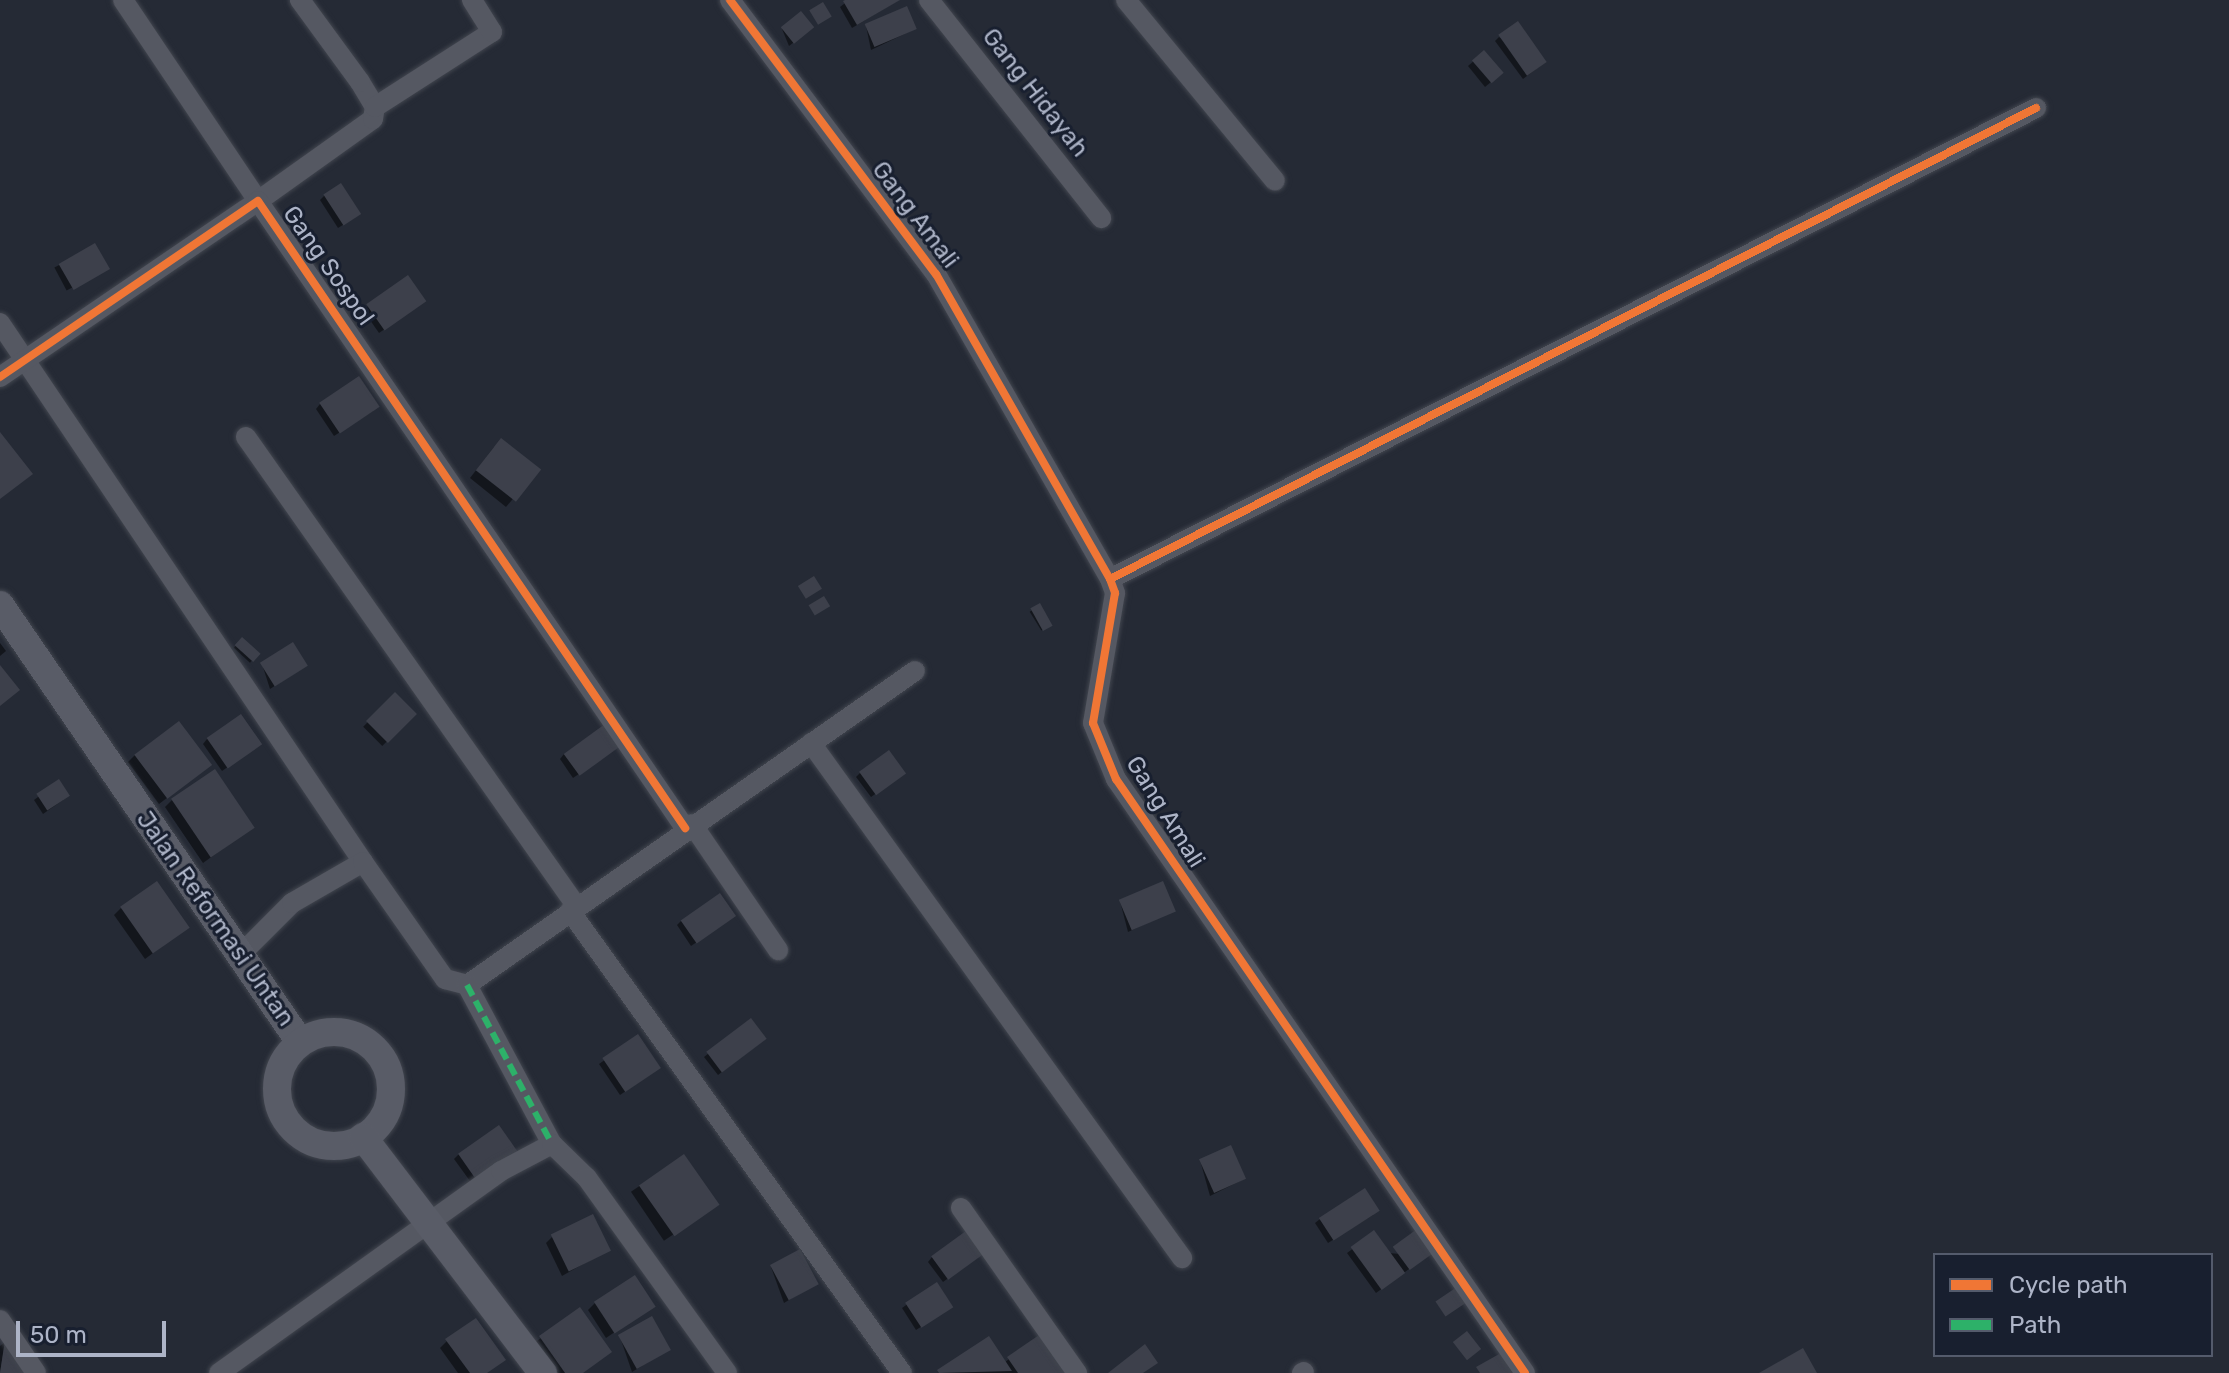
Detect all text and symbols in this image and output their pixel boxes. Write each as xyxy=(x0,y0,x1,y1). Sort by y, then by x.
street label: Gang Hidayah xyxy=(976,23,1094,163)
street label: Gang Amali xyxy=(865,156,965,274)
street label: Gang Sospol xyxy=(276,201,380,331)
street label: Gang Amali xyxy=(1119,751,1211,873)
street label: Jalan Reformasi Untan xyxy=(130,806,300,1032)
legend xyxy=(1933,1253,2213,1357)
text: Cycle path xyxy=(2009,1271,2128,1299)
scale bar xyxy=(20,1305,170,1355)
text: Path xyxy=(2009,1311,2061,1339)
text: 50 m xyxy=(30,1321,87,1349)

